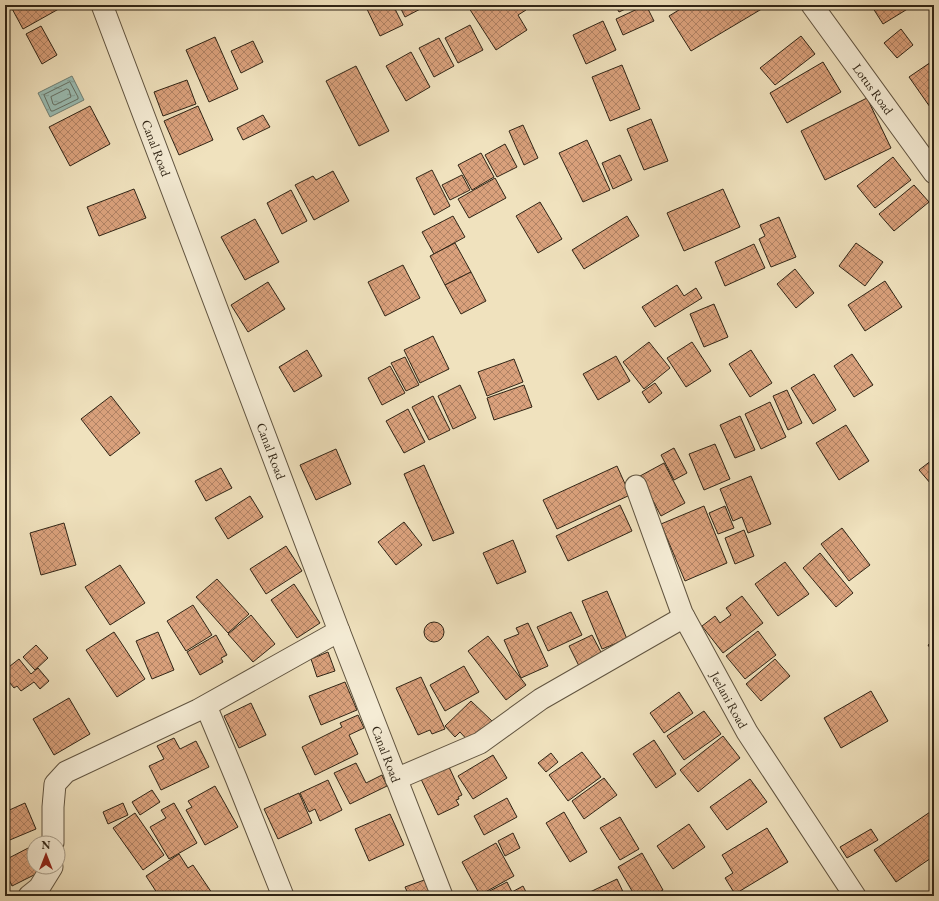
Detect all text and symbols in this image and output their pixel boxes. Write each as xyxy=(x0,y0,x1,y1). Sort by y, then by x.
street label: Lotus Road xyxy=(849,60,897,118)
street label: Canal Road xyxy=(137,117,175,179)
street label: Canal Road xyxy=(252,420,290,482)
street label: Jeelani Road xyxy=(706,668,752,732)
street label: Canal Road xyxy=(367,723,405,785)
north arrow xyxy=(26,835,66,875)
text: N xyxy=(42,838,51,852)

